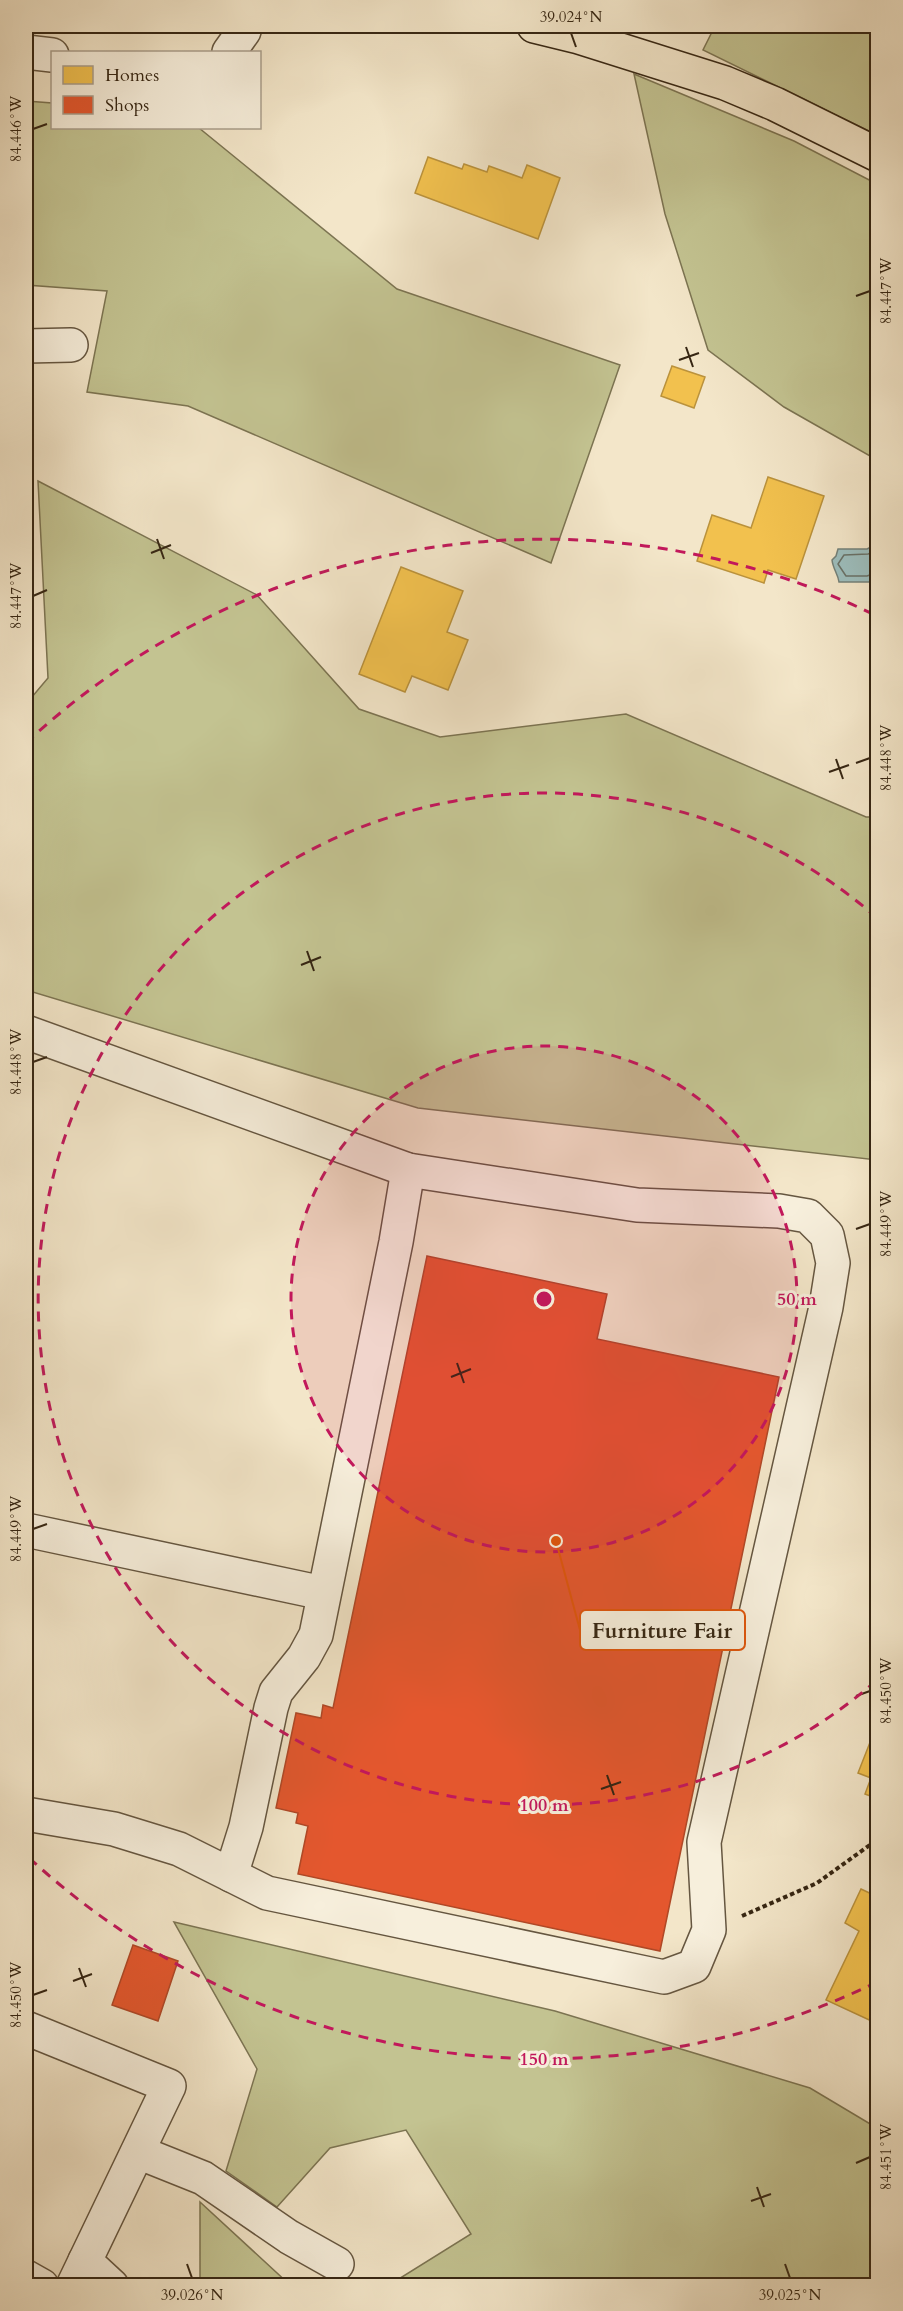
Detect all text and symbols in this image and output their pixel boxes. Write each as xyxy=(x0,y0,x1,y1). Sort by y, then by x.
text: 39.024°N xyxy=(540,7,603,27)
legend xyxy=(51,51,261,129)
text: Homes xyxy=(105,63,159,88)
text: Shops xyxy=(105,93,149,118)
text: 84.446°W xyxy=(6,95,26,162)
text: 84.447°W xyxy=(876,257,896,324)
text: 84.447°W xyxy=(6,562,26,629)
text: 84.448°W xyxy=(876,724,896,791)
text: 84.448°W xyxy=(6,1028,26,1095)
text: 84.449°W xyxy=(876,1190,896,1257)
text: 50 m xyxy=(777,1287,817,1312)
centre of rings xyxy=(534,1289,554,1309)
text: 84.449°W xyxy=(6,1495,26,1562)
callout: Furniture Fair xyxy=(580,1610,745,1650)
text: Furniture Fair xyxy=(592,1616,733,1646)
text: 84.450°W xyxy=(876,1657,896,1724)
text: 100 m xyxy=(519,1793,569,1818)
text: 84.450°W xyxy=(6,1961,26,2028)
text: 150 m xyxy=(519,2047,569,2072)
text: 84.451°W xyxy=(876,2123,896,2190)
text: 39.026°N xyxy=(161,2285,224,2305)
text: 39.025°N xyxy=(759,2285,822,2305)

